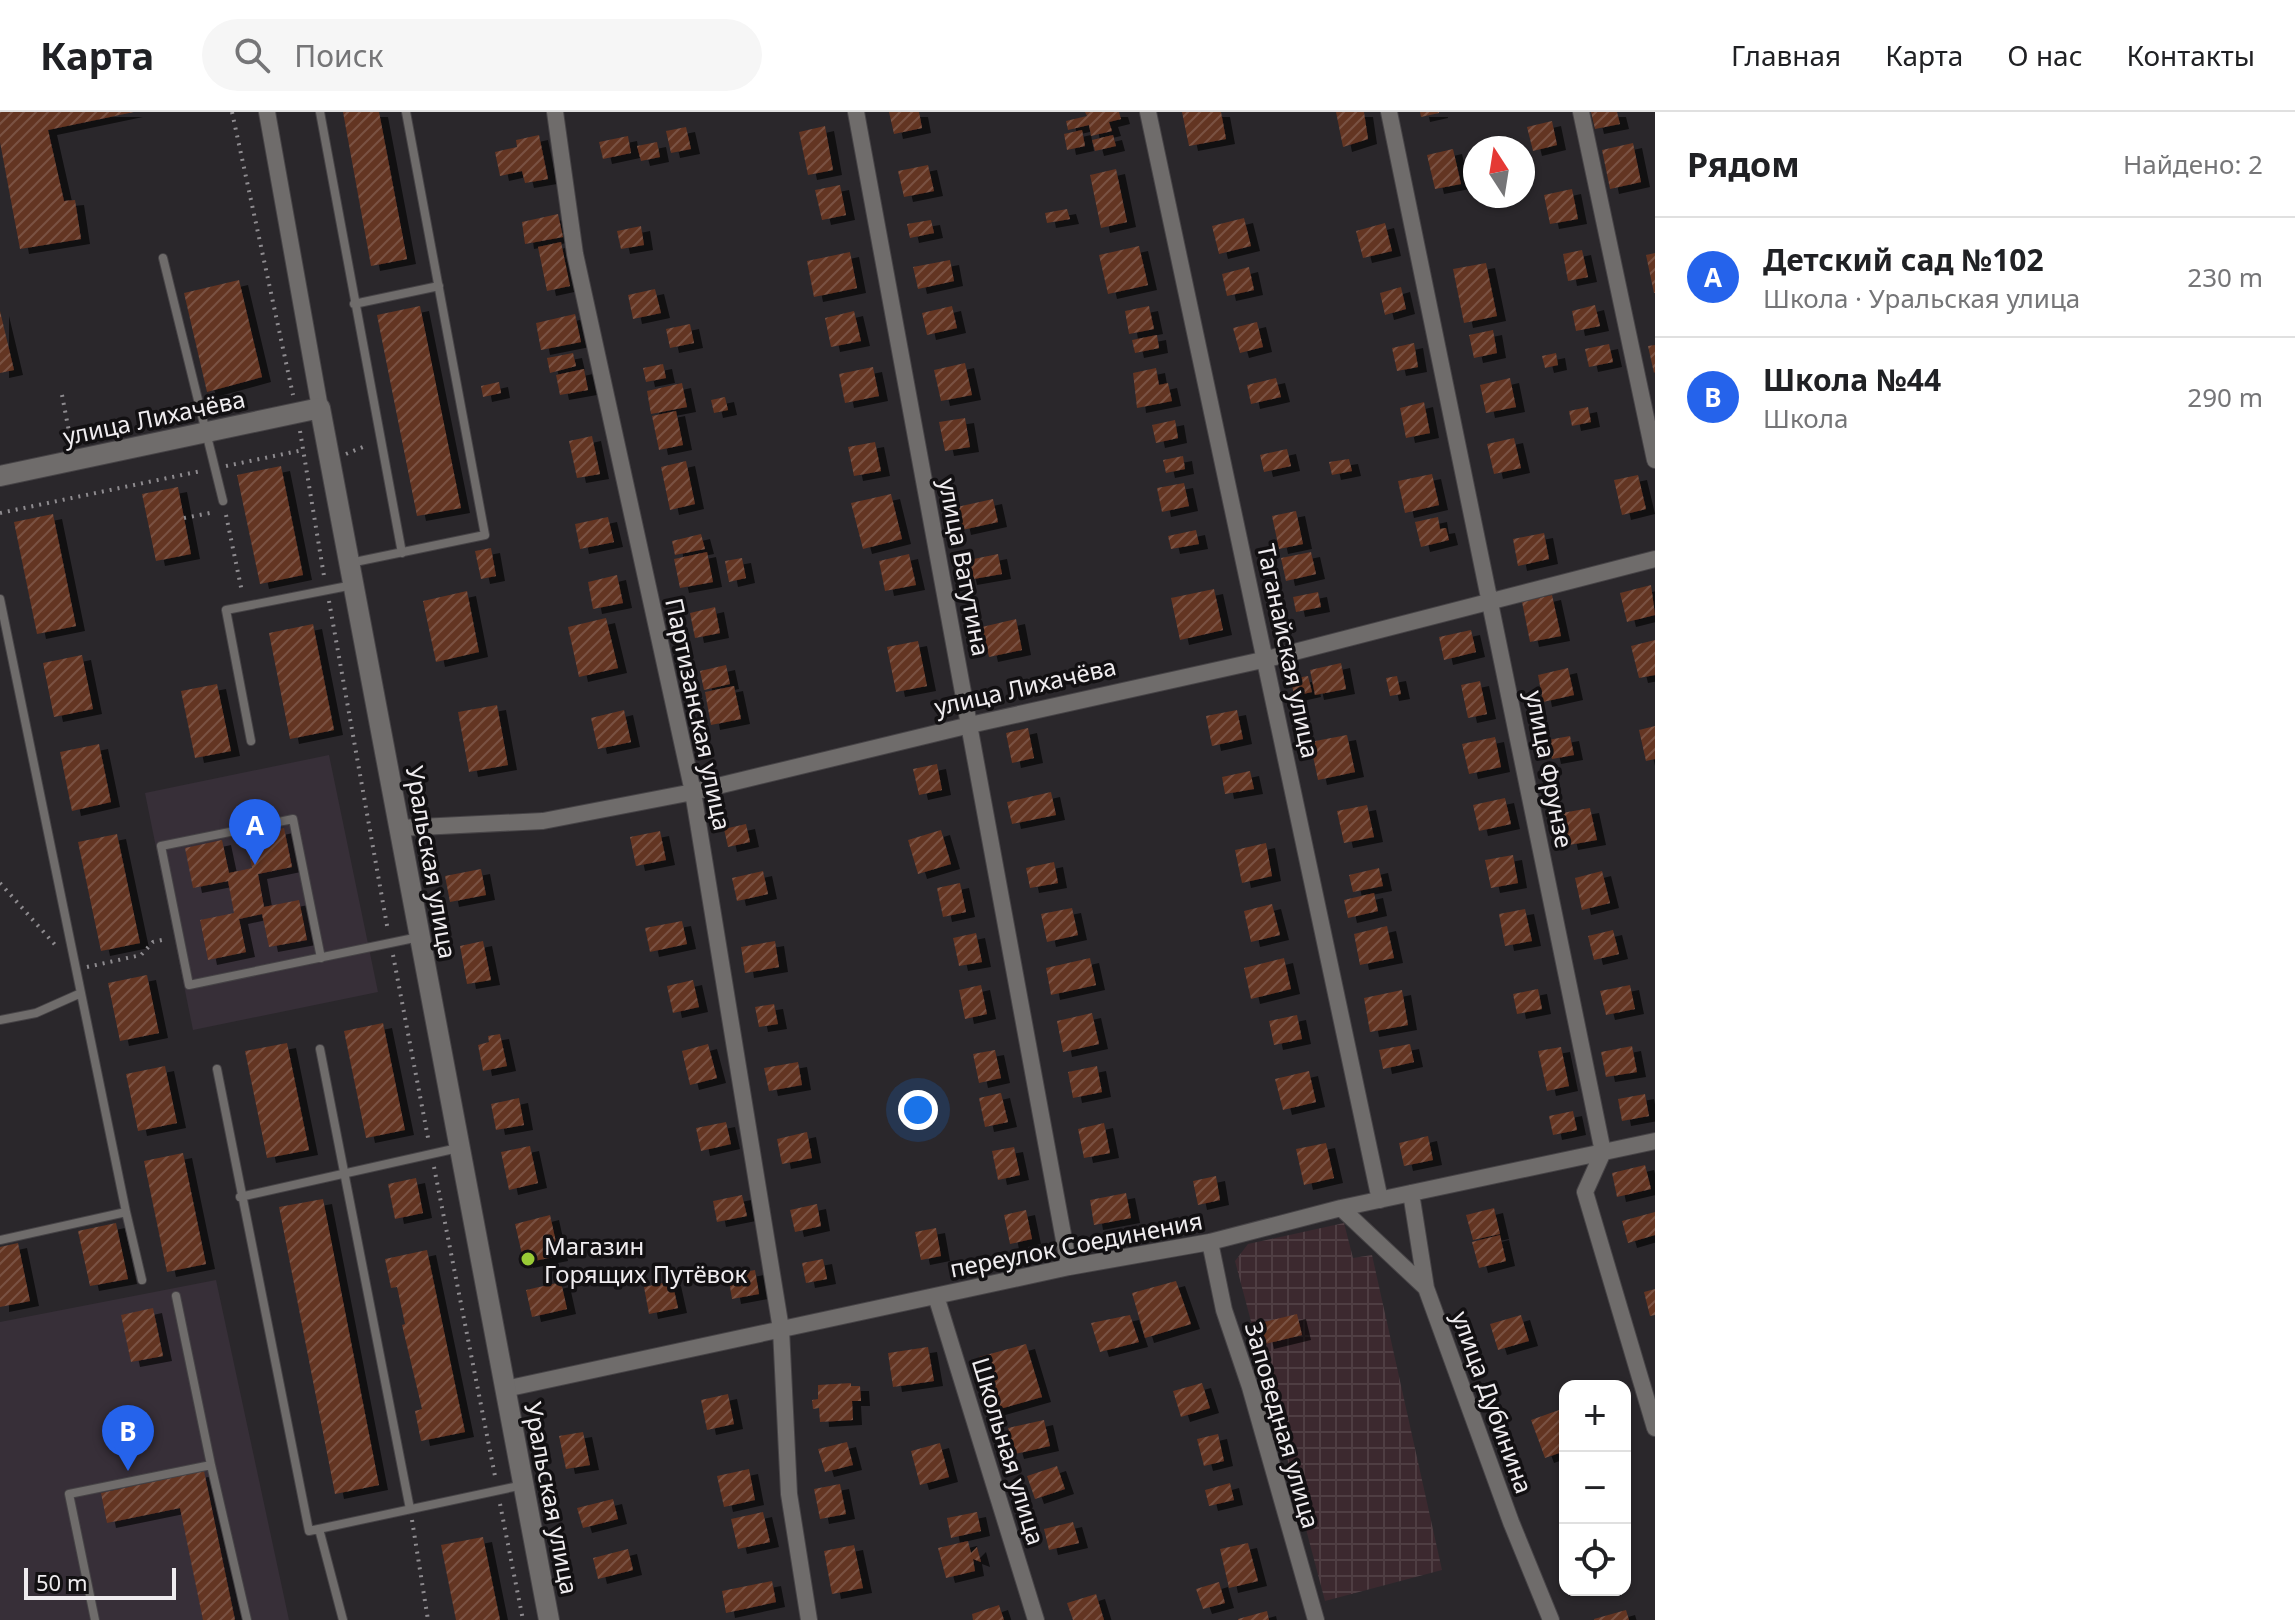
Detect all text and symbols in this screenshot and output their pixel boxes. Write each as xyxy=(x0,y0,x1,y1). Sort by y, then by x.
search box xyxy=(202,19,762,91)
text: Карта xyxy=(40,29,154,81)
icon: search xyxy=(230,33,274,77)
text: Поиск xyxy=(294,35,383,76)
text: Главная xyxy=(1731,36,1841,74)
text: Карта xyxy=(1885,36,1963,74)
text: О нас xyxy=(2007,36,2083,74)
text: Контакты xyxy=(2127,36,2255,74)
north arrow xyxy=(1463,136,1535,208)
text: Рядом xyxy=(1687,141,1800,187)
text: Найдено: 2 xyxy=(2123,146,2263,182)
text: Детский сад №102 xyxy=(1763,239,2044,280)
text: A xyxy=(1704,259,1722,295)
text: 230 m xyxy=(2187,259,2263,295)
text: Школа · Уральская улица xyxy=(1763,280,2080,316)
text: Школа №44 xyxy=(1763,359,1941,400)
text: B xyxy=(1704,379,1722,415)
text: 290 m xyxy=(2187,379,2263,415)
street label: улица Лихачёва xyxy=(60,382,248,452)
text: Школа xyxy=(1763,400,1848,436)
street label: улица Ватутина xyxy=(932,475,998,659)
street label: Таганайская улица xyxy=(1250,541,1328,761)
street label: Партизанская улица xyxy=(658,595,740,833)
street label: улица Лихачёва xyxy=(931,649,1119,723)
street label: улица Фрунзе xyxy=(1519,687,1581,851)
street label: Уральская улица xyxy=(399,763,465,961)
pin: A xyxy=(229,799,281,865)
your location xyxy=(898,1090,938,1130)
street label: переулок Соединения xyxy=(947,1203,1205,1285)
place label: Магазин Горящих Путёвок xyxy=(544,1229,747,1290)
marker: Магазин Горящих Путёвок xyxy=(519,1250,537,1268)
street label: улица Дубинина xyxy=(1445,1306,1541,1498)
street label: Заповедная улица xyxy=(1238,1318,1328,1532)
street label: Школьная улица xyxy=(965,1353,1053,1549)
map controls xyxy=(1559,1380,1631,1596)
button: + xyxy=(1559,1380,1631,1452)
street label: Уральская улица xyxy=(517,1399,587,1597)
pin: B xyxy=(102,1405,154,1471)
button: − xyxy=(1559,1452,1631,1524)
button: locate xyxy=(1559,1524,1631,1596)
scale bar xyxy=(24,1564,176,1600)
text: 50 m xyxy=(36,1567,87,1597)

